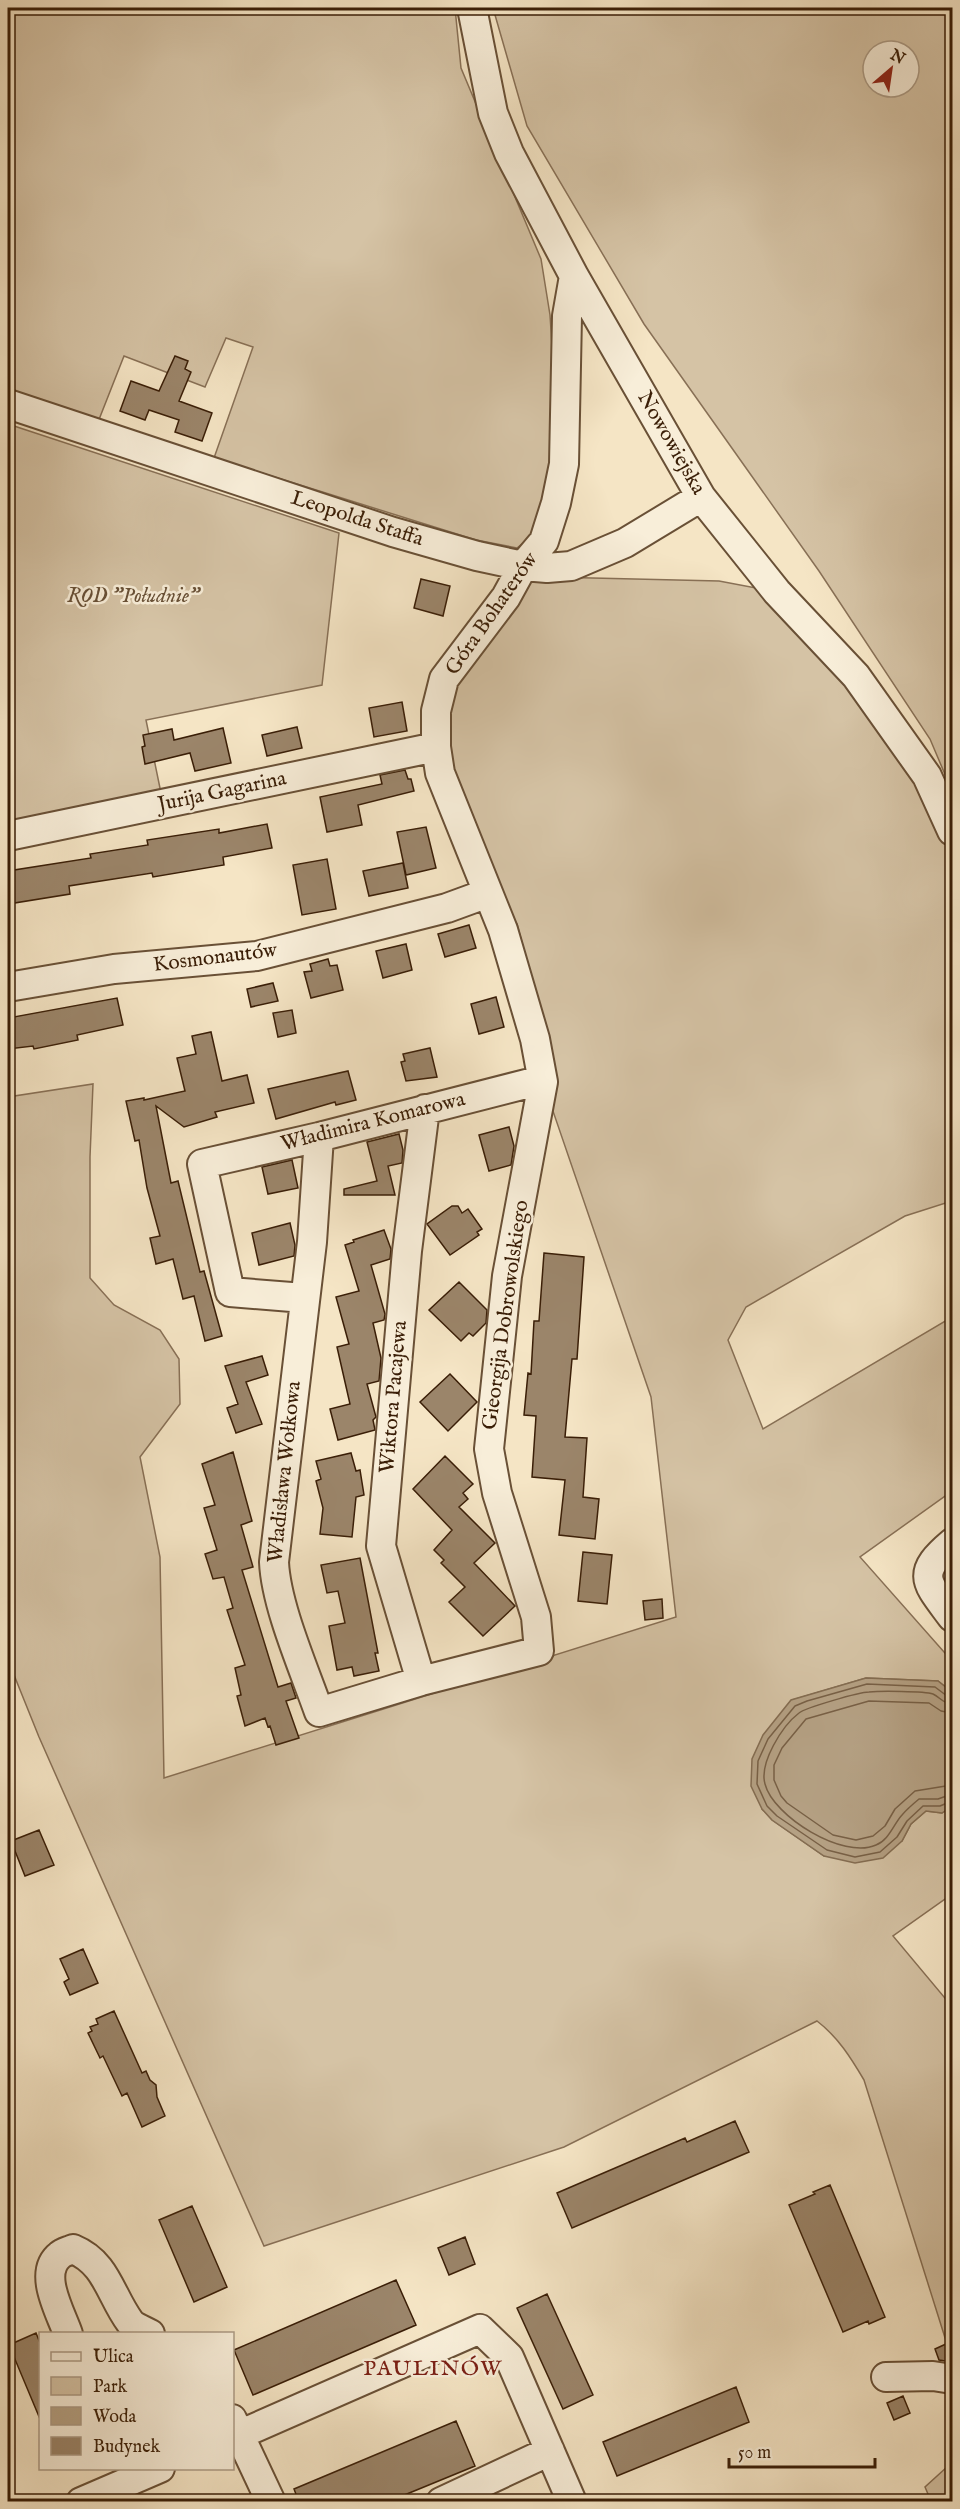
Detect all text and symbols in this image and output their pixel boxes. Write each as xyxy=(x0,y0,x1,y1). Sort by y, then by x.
north arrow xyxy=(861,39,921,99)
text: N xyxy=(886,45,908,70)
street label: Nowowiejska xyxy=(631,386,712,500)
street label: Leopolda Staffa xyxy=(287,485,428,553)
street label: Góra Bohaterów xyxy=(440,546,545,681)
park label: ROD "Południe" xyxy=(67,583,202,610)
street label: Jurija Gagarina xyxy=(153,765,290,819)
street label: Kosmonautów xyxy=(152,937,280,979)
street label: Władimira Komarowa xyxy=(278,1086,469,1158)
street label: Gieorgija Dobrowolskiego xyxy=(477,1198,535,1432)
street label: Wiktora Pacajewa xyxy=(374,1319,414,1475)
street label: Władisława Wołkowa xyxy=(262,1379,308,1564)
legend xyxy=(39,2332,234,2470)
text: Ulica xyxy=(93,2346,134,2369)
district label: PAULINÓW xyxy=(363,2355,503,2383)
text: Park xyxy=(93,2376,128,2399)
text: Woda xyxy=(93,2406,137,2429)
scale bar xyxy=(729,2431,874,2469)
text: Budynek xyxy=(93,2436,160,2459)
text: 50 m xyxy=(738,2442,771,2465)

